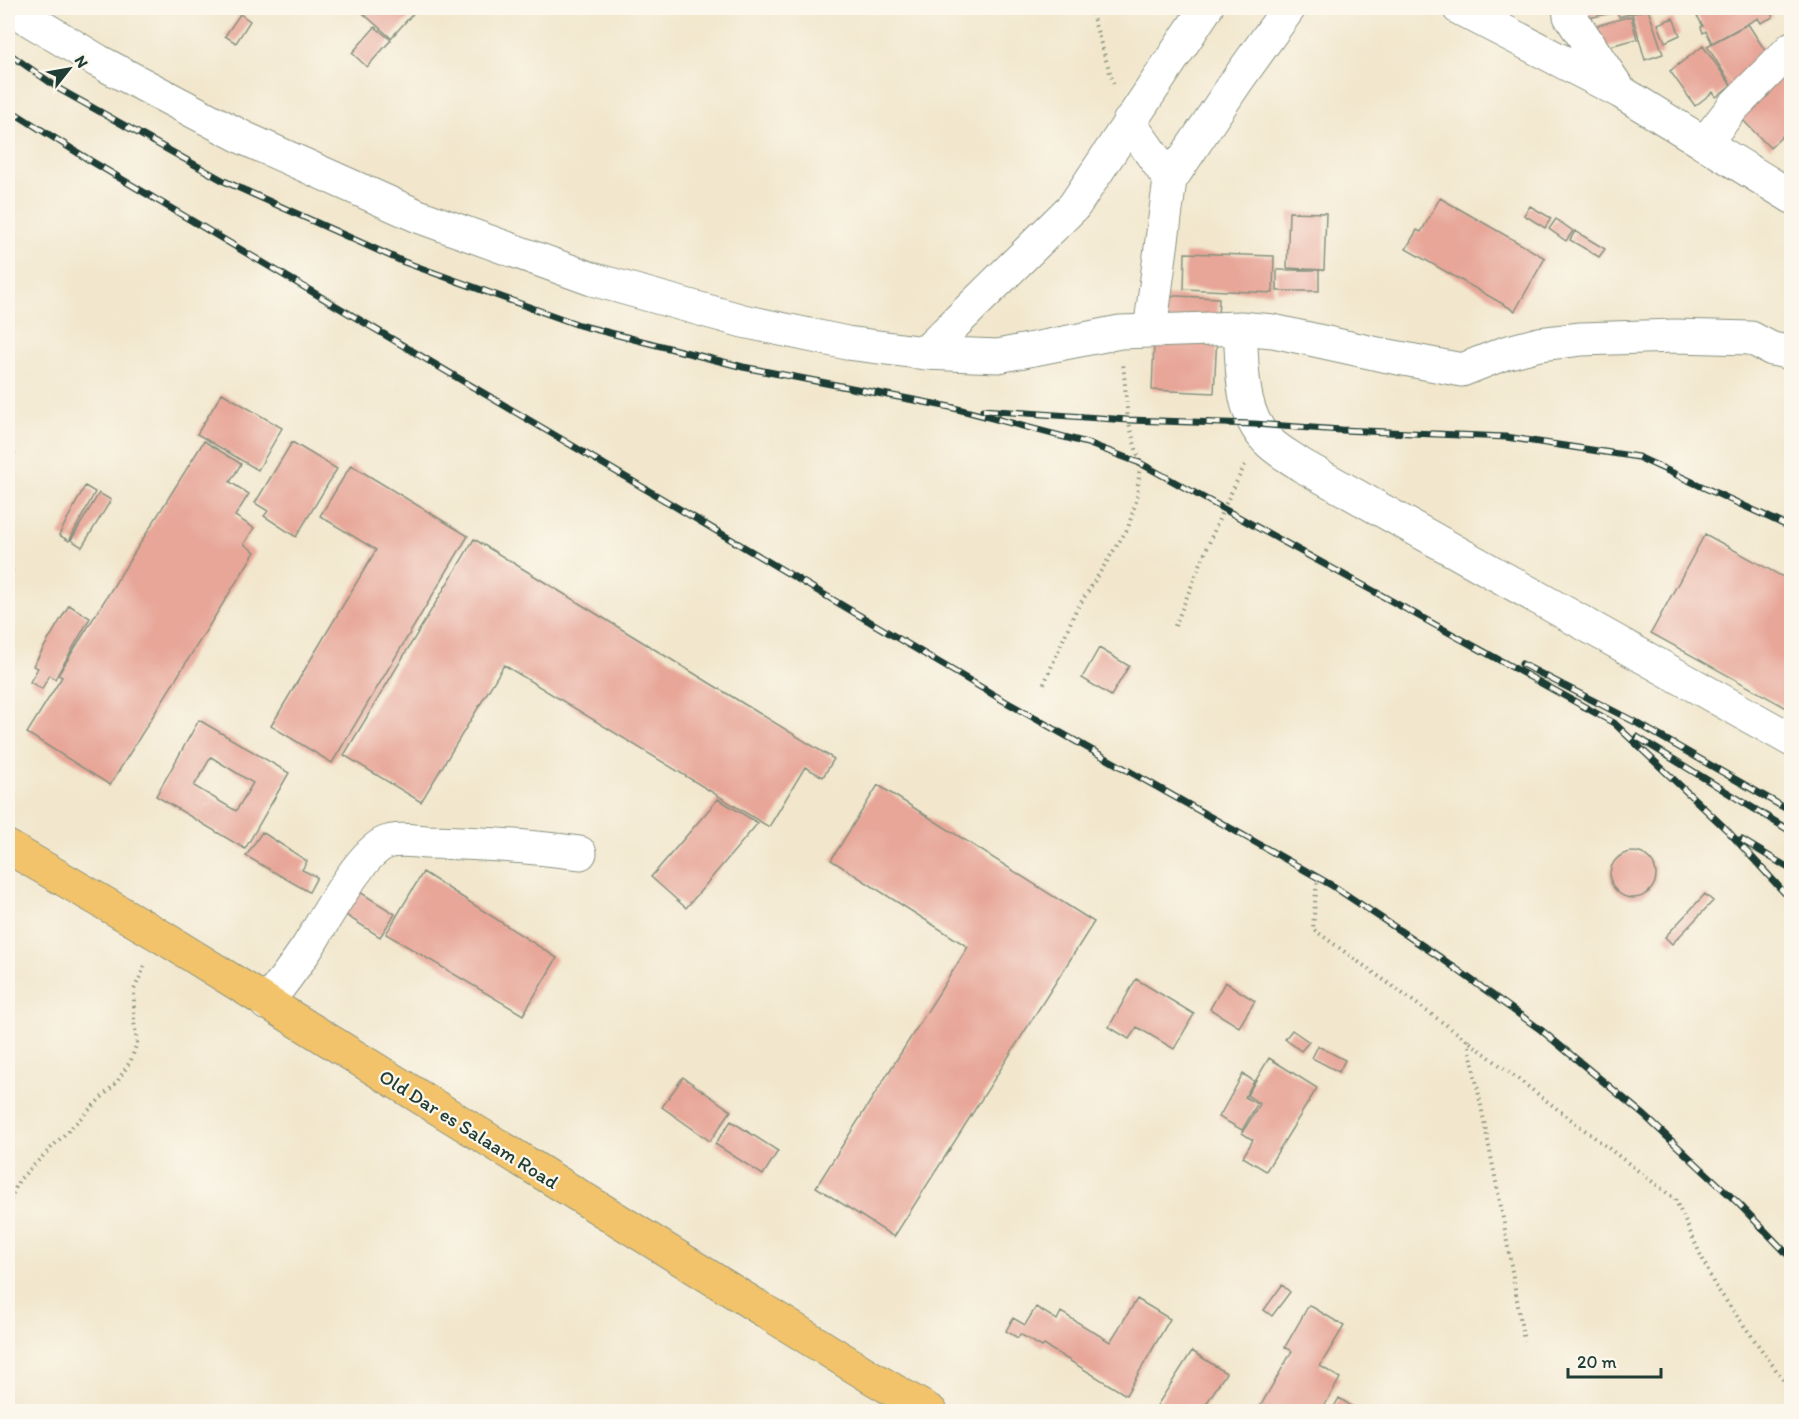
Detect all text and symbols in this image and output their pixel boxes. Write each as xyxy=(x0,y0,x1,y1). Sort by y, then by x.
north arrow xyxy=(39,39,99,99)
text: N xyxy=(71,52,92,71)
street label: Old Dar es Salaam Road xyxy=(375,1064,563,1194)
scale bar xyxy=(1568,1341,1661,1379)
text: 20 m xyxy=(1577,1351,1617,1373)

